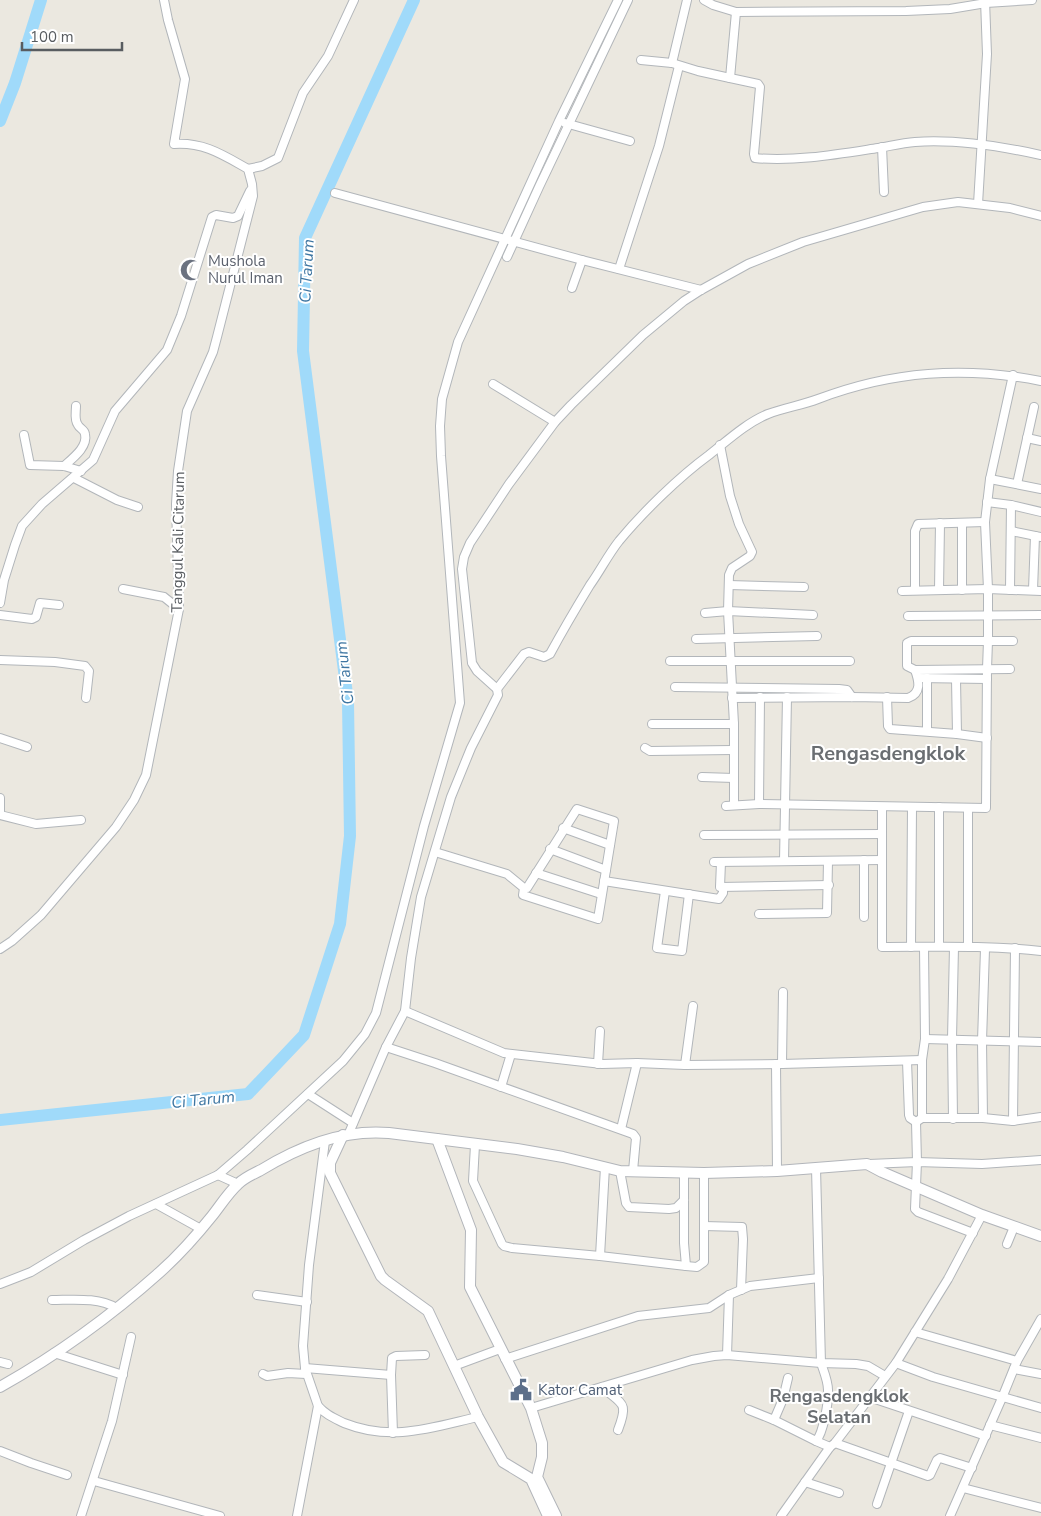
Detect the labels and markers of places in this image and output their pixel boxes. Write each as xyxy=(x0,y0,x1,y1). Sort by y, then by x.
place label: Mushola Nurul Iman xyxy=(208,251,283,288)
mosque icon: Mushola Nurul Iman xyxy=(178,257,204,283)
public building icon: Kator Camat xyxy=(508,1377,534,1403)
place label: Kator Camat xyxy=(538,1380,623,1400)

